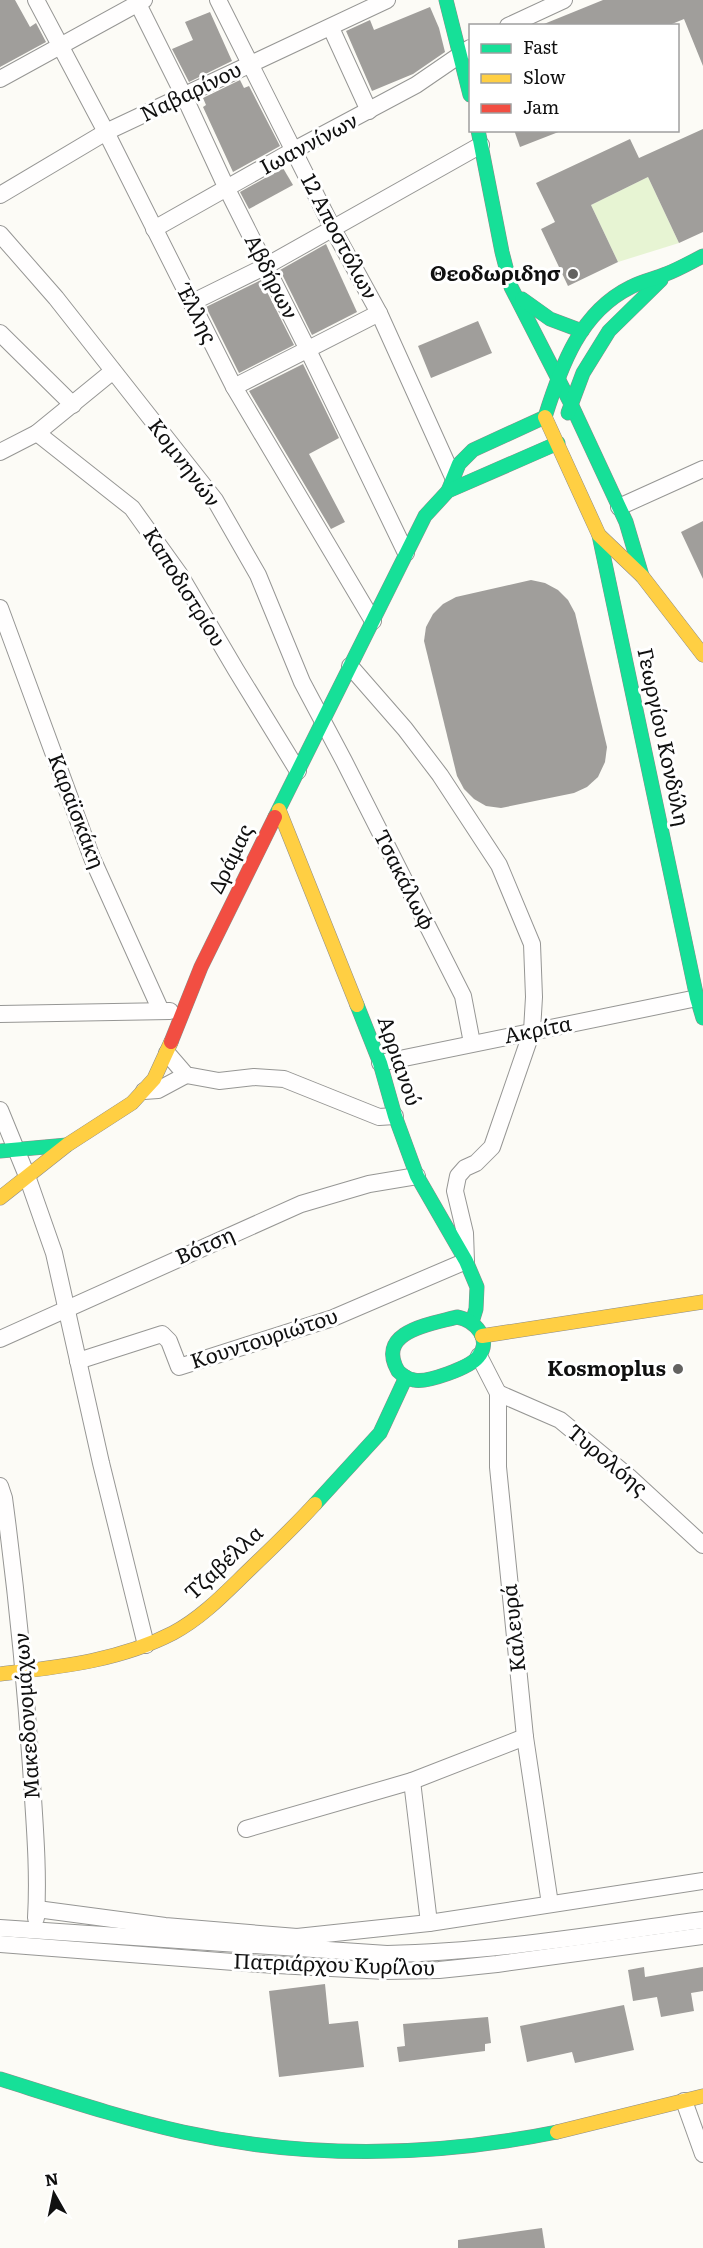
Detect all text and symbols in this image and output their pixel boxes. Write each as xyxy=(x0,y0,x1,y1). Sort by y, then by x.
legend xyxy=(469,24,679,132)
text: Fast xyxy=(523,33,559,60)
street label: Ναβαρίνου xyxy=(134,52,246,128)
text: Slow xyxy=(523,63,566,90)
text: Jam xyxy=(523,93,559,120)
street label: Ιωαννίνων xyxy=(253,103,362,181)
street label: 12 Αποστόλων xyxy=(295,167,387,304)
street label: Αβδήρων xyxy=(239,228,308,324)
place label: Θεοδωριδησ xyxy=(430,256,561,287)
marker: Θεοδωριδησ xyxy=(566,267,580,281)
street label: Έλλης xyxy=(170,276,227,348)
street label: Κομνηνών xyxy=(142,411,230,512)
street label: Καποδιστρίου xyxy=(137,520,235,651)
street label: Γεωργίου Κονδύλη xyxy=(631,645,699,828)
street label: Καραϊσκάκη xyxy=(42,748,114,872)
street label: Δράμας xyxy=(199,818,259,898)
street label: Τσακάλωφ xyxy=(368,823,445,934)
street label: Ακρίτα xyxy=(501,1006,574,1049)
street label: Αρριανού xyxy=(372,1011,431,1109)
street label: Βότση xyxy=(170,1217,238,1270)
street label: Κουντουριώτου xyxy=(186,1298,341,1375)
place label: Kosmoplus xyxy=(547,1351,666,1382)
marker: Kosmoplus xyxy=(671,1362,685,1376)
street label: Τυρολόης xyxy=(561,1415,656,1501)
street label: Τζαβέλλα xyxy=(176,1516,269,1606)
street label: Καλευρά xyxy=(491,1583,532,1674)
street label: Μακεδονομάχων xyxy=(3,1632,46,1801)
street label: Πατριάρχου Κυρίλου xyxy=(233,1943,435,1982)
north arrow xyxy=(24,2164,84,2224)
text: N xyxy=(43,2165,60,2191)

